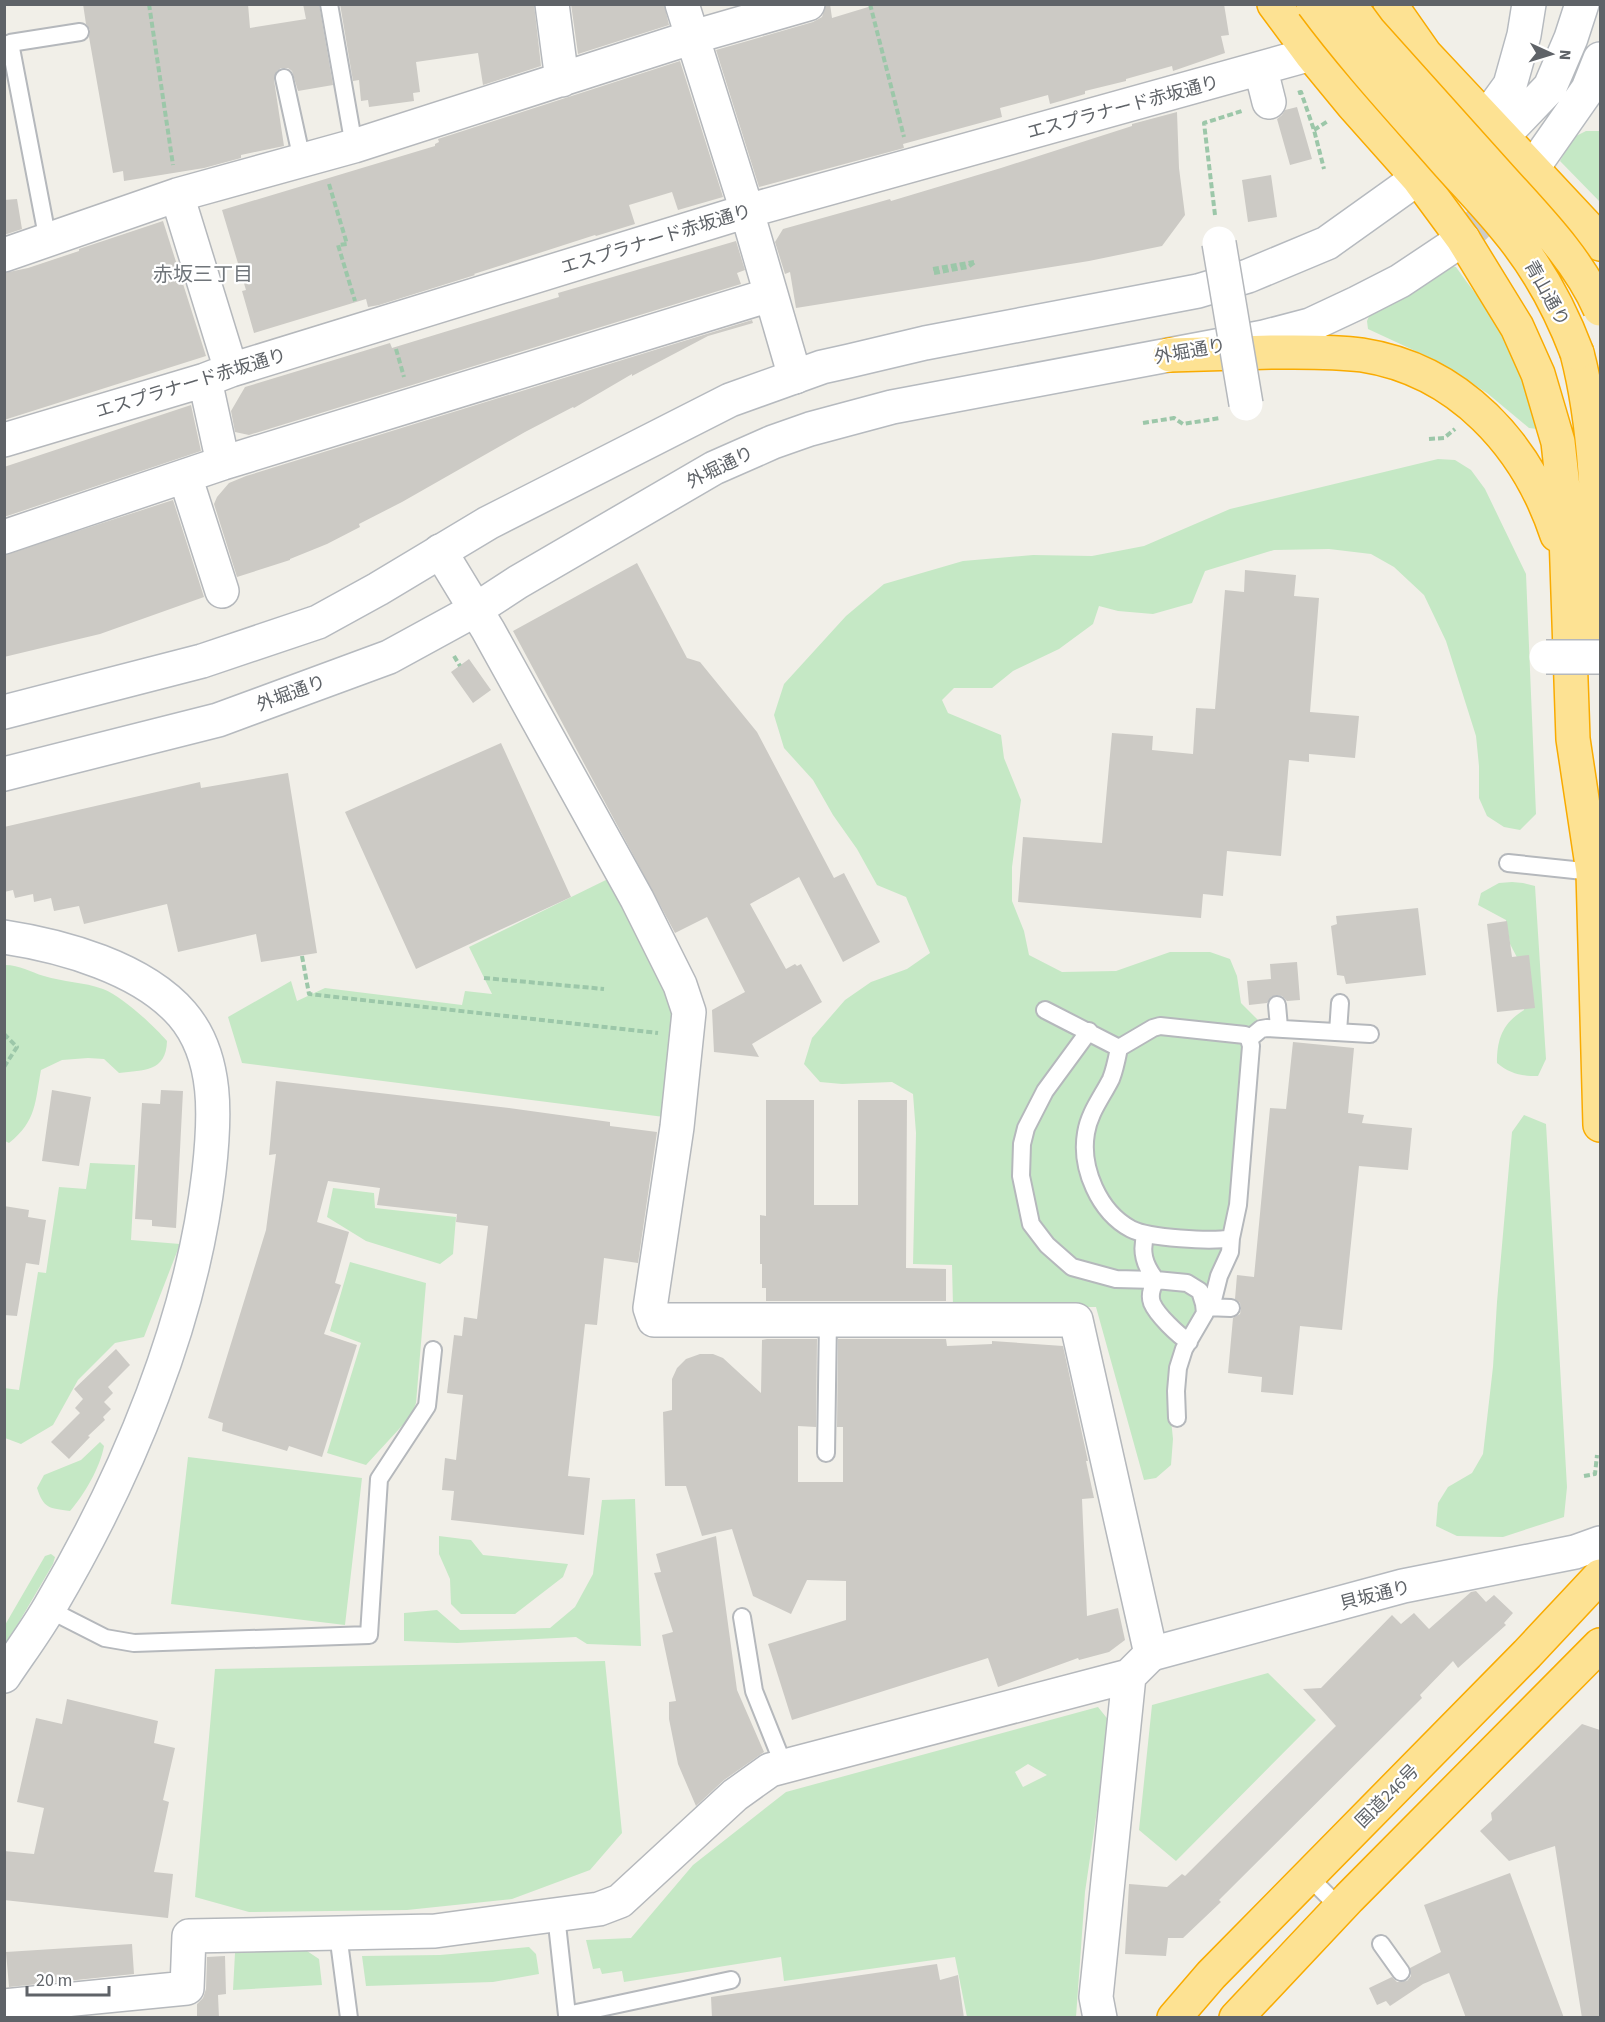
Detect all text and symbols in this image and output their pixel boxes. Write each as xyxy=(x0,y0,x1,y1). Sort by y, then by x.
north arrow xyxy=(1521,24,1581,84)
text: N xyxy=(1554,49,1576,61)
street label: エスプラナード赤坂通り xyxy=(1024,70,1222,145)
street label: エスプラナード赤坂通り xyxy=(558,199,754,280)
street label: 青山通り xyxy=(1518,256,1575,331)
district label: 赤坂三丁目 xyxy=(153,261,253,289)
street label: 外堀通り xyxy=(1152,333,1228,370)
street label: エスプラナード赤坂通り xyxy=(93,343,289,424)
street label: 外堀通り xyxy=(682,440,758,494)
street label: 外堀通り xyxy=(253,669,329,718)
street label: 貝坂通り xyxy=(1337,1575,1413,1616)
street label: 国道246号 xyxy=(1350,1759,1425,1834)
scale bar xyxy=(27,1959,110,1997)
text: 20 m xyxy=(36,1968,72,1993)

